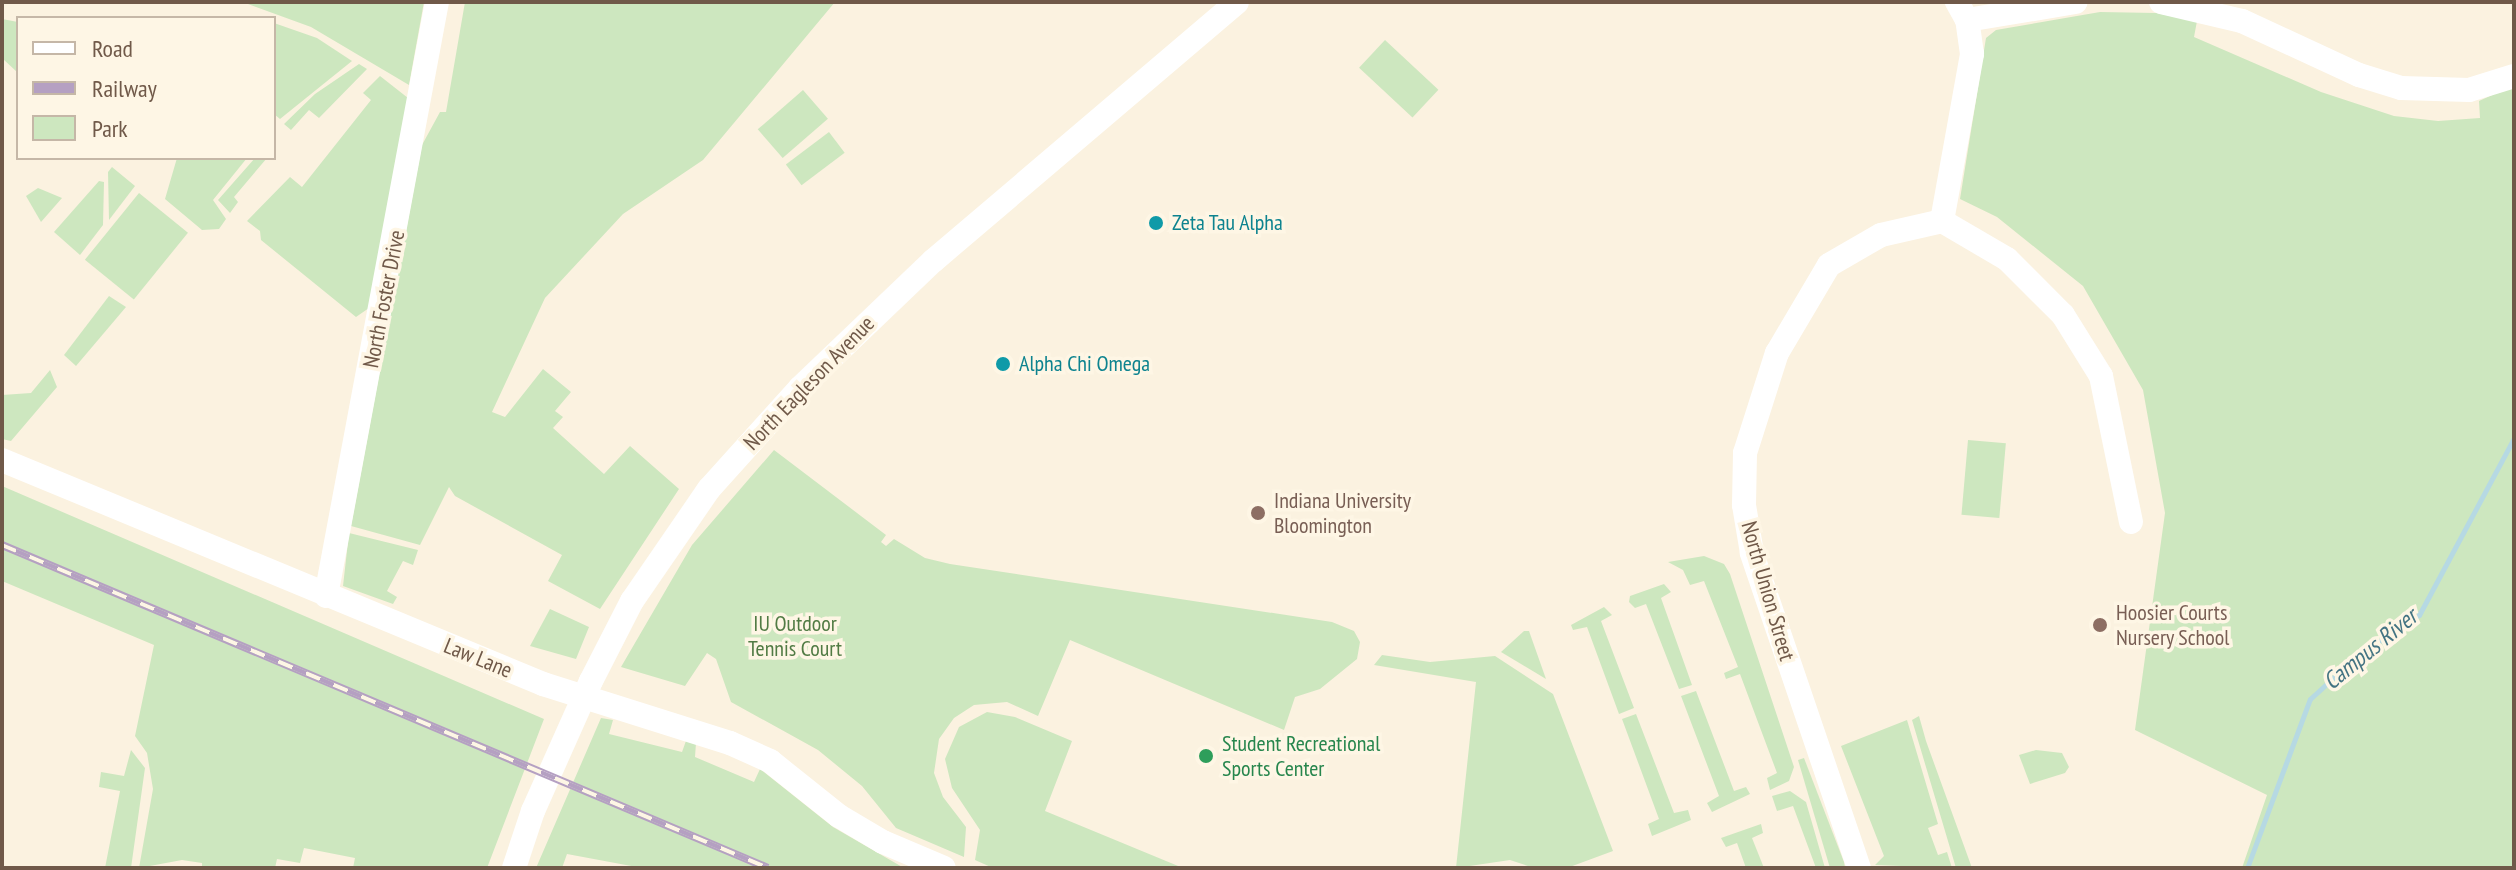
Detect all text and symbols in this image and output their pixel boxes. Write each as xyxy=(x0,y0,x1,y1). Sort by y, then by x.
legend xyxy=(16,16,276,160)
text: Road xyxy=(92,33,133,64)
text: Railway xyxy=(92,73,157,104)
text: Park xyxy=(92,113,128,144)
place label: Zeta Tau Alpha xyxy=(1172,210,1284,236)
marker: Zeta Tau Alpha xyxy=(1147,214,1165,232)
street label: North Foster Drive xyxy=(358,228,410,370)
street label: North Eagleson Avenue xyxy=(738,310,880,456)
place label: Alpha Chi Omega xyxy=(1019,351,1150,377)
marker: Alpha Chi Omega xyxy=(994,355,1012,373)
place label: Indiana University Bloomington xyxy=(1274,487,1411,538)
marker: Indiana University Bloomington xyxy=(1249,504,1267,522)
street label: North Union Street xyxy=(1736,518,1800,664)
place label: Hoosier Courts Nursery School xyxy=(2116,599,2230,650)
water label: Campus River xyxy=(2317,602,2423,696)
park label: IU Outdoor Tennis Court xyxy=(748,610,842,662)
marker: Hoosier Courts Nursery School xyxy=(2091,616,2109,634)
street label: Law Lane xyxy=(440,632,516,684)
place label: Student Recreational Sports Center xyxy=(1222,730,1380,782)
marker: Student Recreational Sports Center xyxy=(1197,747,1215,765)

